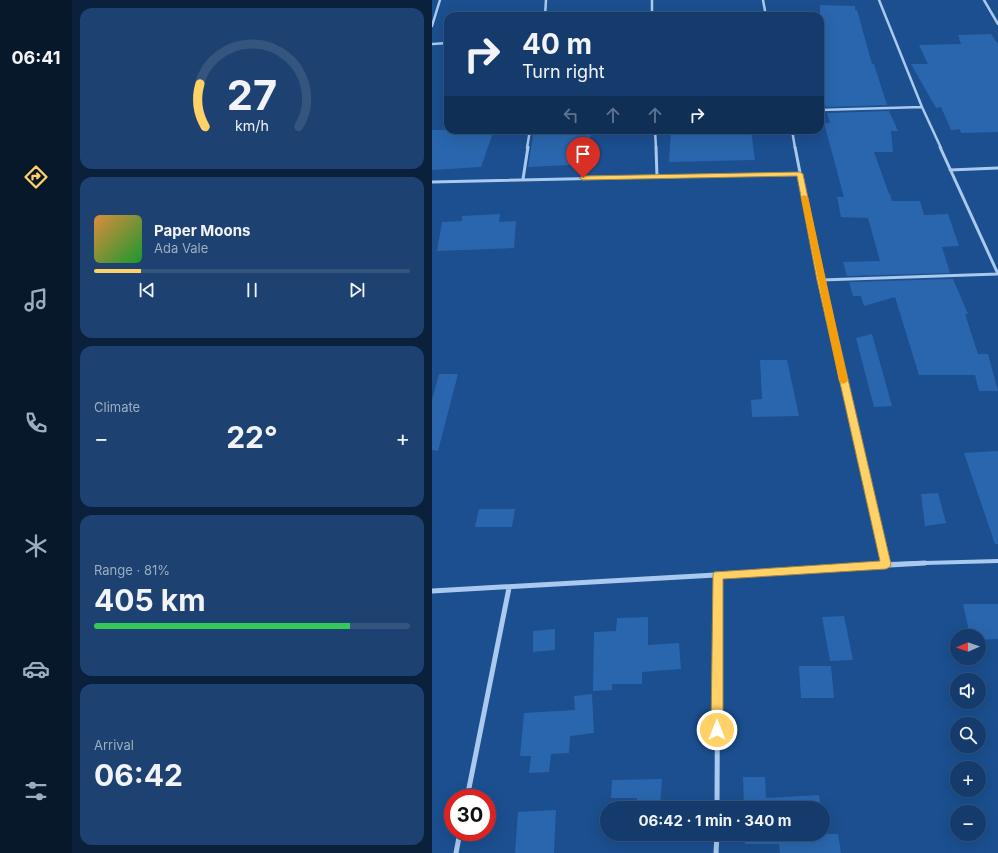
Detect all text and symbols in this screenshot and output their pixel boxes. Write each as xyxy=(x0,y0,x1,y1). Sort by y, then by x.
text: 40 m xyxy=(522,27,592,61)
icon: right xyxy=(456,28,508,80)
text: 06:41 xyxy=(11,47,61,68)
text: Turn right xyxy=(522,61,605,82)
text: 27 xyxy=(227,69,277,119)
icon: left xyxy=(560,104,582,126)
icon: ahead xyxy=(602,104,624,126)
icon: ahead xyxy=(644,104,666,126)
icon: right xyxy=(686,104,708,126)
text: km/h xyxy=(235,116,269,133)
pin xyxy=(566,137,600,178)
icon: arrive xyxy=(572,143,594,165)
icon: directions xyxy=(22,163,50,191)
text: Paper Moons xyxy=(154,221,250,240)
text: Ada Vale xyxy=(154,240,208,256)
icon: previous xyxy=(136,279,158,301)
icon: pause xyxy=(241,279,263,301)
icon: next xyxy=(346,279,368,301)
icon: music xyxy=(22,286,50,314)
text: Climate xyxy=(94,399,140,415)
icon: phone xyxy=(22,409,50,437)
text: 22° xyxy=(226,419,278,455)
text: − xyxy=(94,425,109,451)
text: + xyxy=(395,425,410,451)
icon: climate xyxy=(22,532,50,560)
text: Range · 81% xyxy=(94,562,170,578)
text: 405 km xyxy=(94,582,206,618)
north arrow xyxy=(950,629,986,665)
map controls xyxy=(950,629,986,841)
icon: car xyxy=(22,655,50,683)
button: sound xyxy=(950,673,986,709)
position arrow xyxy=(696,709,738,751)
button: search xyxy=(950,717,986,753)
text: Arrival xyxy=(94,737,134,753)
text: 06:42 xyxy=(94,757,183,793)
button: + xyxy=(950,761,986,797)
icon: filters xyxy=(22,777,50,805)
speed limit sign: 30 xyxy=(444,789,496,841)
button: − xyxy=(950,805,986,841)
text: 06:42 · 1 min · 340 m xyxy=(639,811,791,830)

